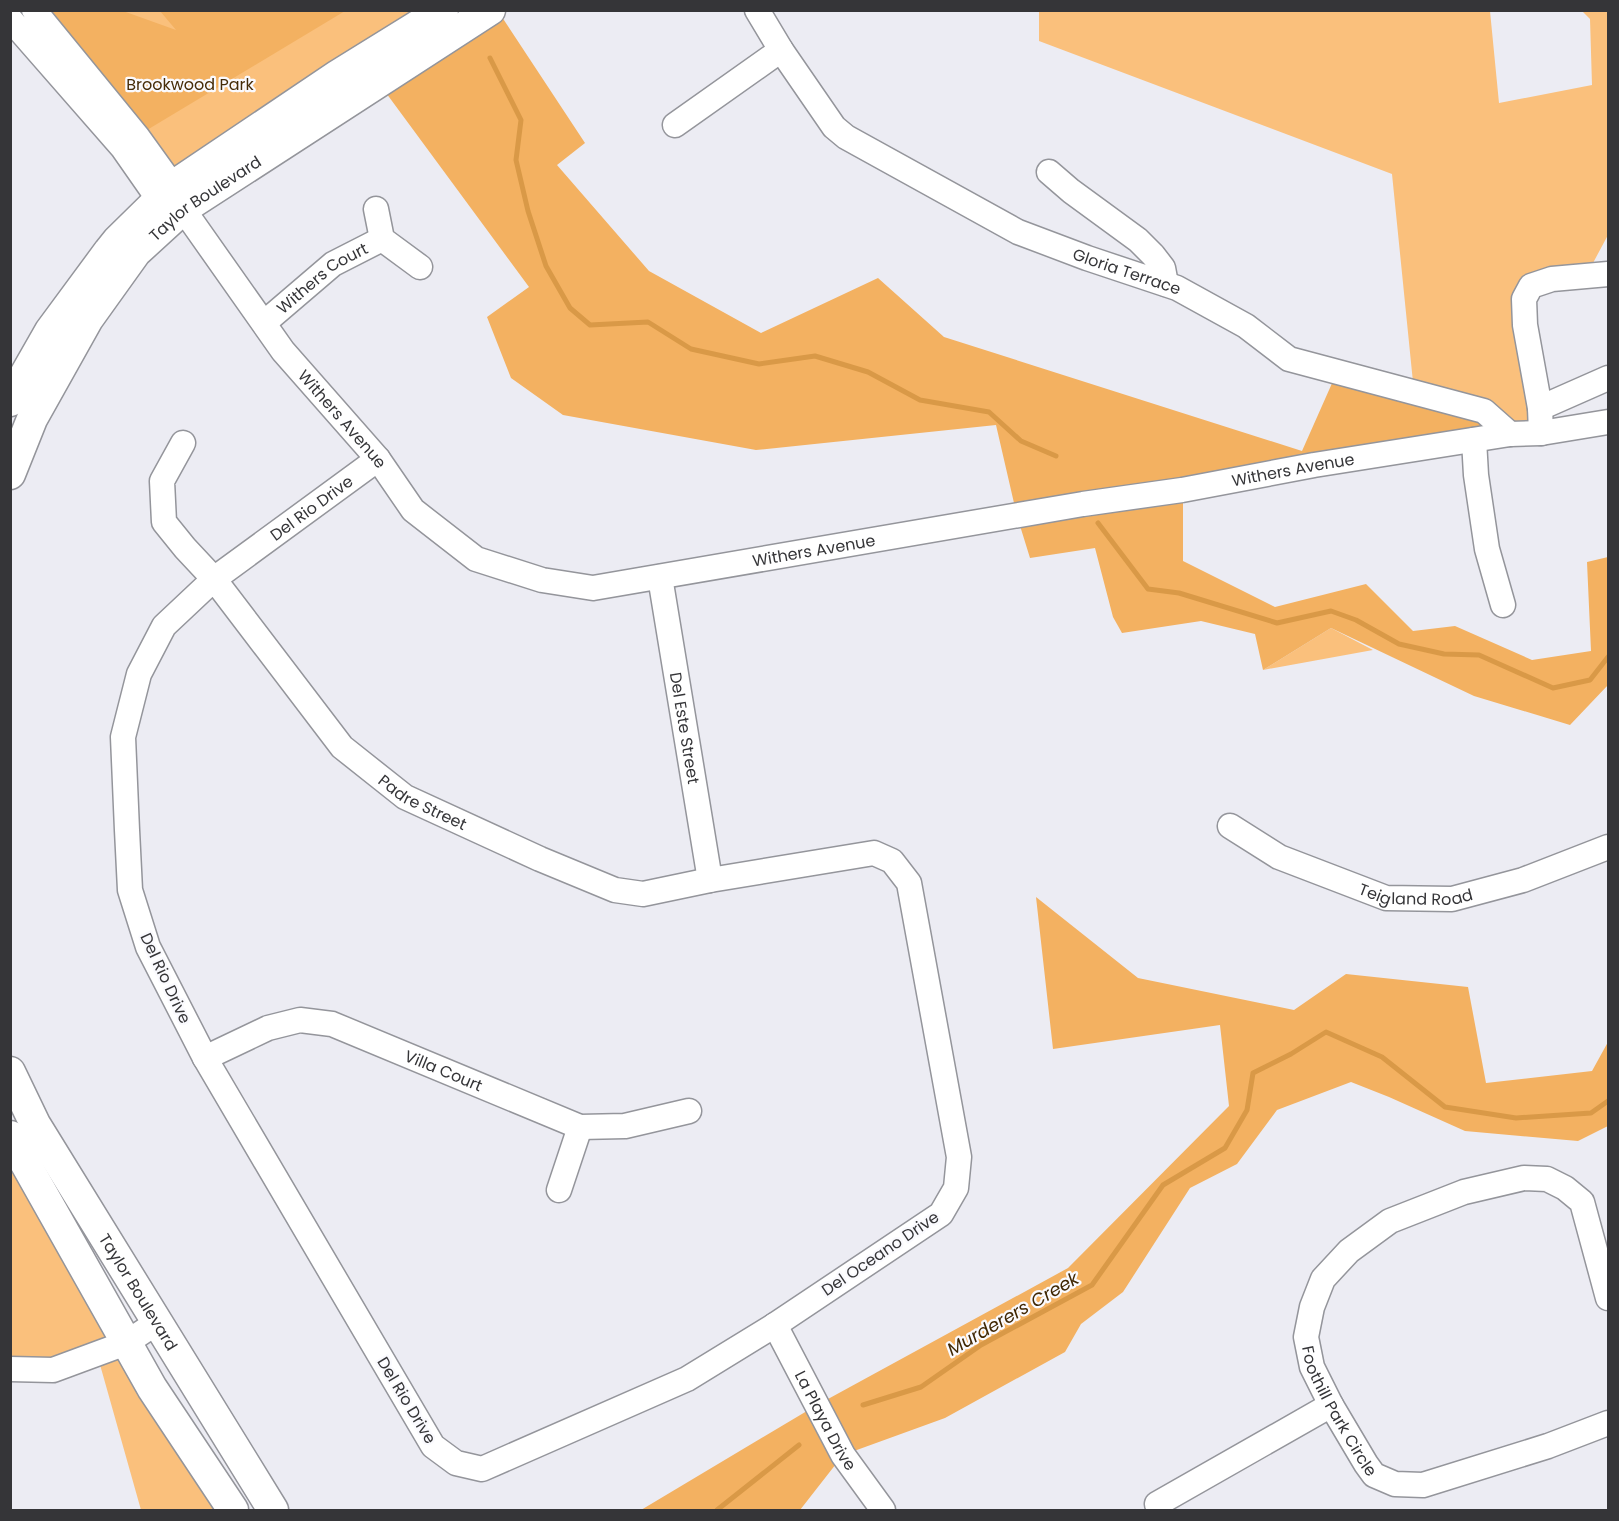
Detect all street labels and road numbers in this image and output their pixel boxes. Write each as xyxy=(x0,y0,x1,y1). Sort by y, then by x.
street label: Taylor Boulevard xyxy=(144,150,266,247)
street label: Withers Court xyxy=(272,237,372,319)
street label: Gloria Terrace xyxy=(1069,243,1184,301)
street label: Withers Avenue xyxy=(293,365,392,473)
street label: Withers Avenue xyxy=(1230,448,1356,492)
street label: Del Rio Drive xyxy=(265,470,358,546)
street label: Withers Avenue xyxy=(751,529,877,572)
street label: Del Este Street xyxy=(664,670,705,786)
street label: Padre Street xyxy=(373,769,471,836)
street label: Teigland Road xyxy=(1355,878,1475,911)
street label: Del Rio Drive xyxy=(134,929,197,1027)
street label: Villa Court xyxy=(401,1044,486,1097)
street label: Del Oceano Drive xyxy=(817,1205,944,1301)
street label: Taylor Boulevard xyxy=(93,1229,183,1355)
street label: Foothill Park Circle xyxy=(1296,1344,1382,1481)
street label: Del Rio Drive xyxy=(372,1352,442,1448)
street label: La Playa Drive xyxy=(789,1367,862,1475)

